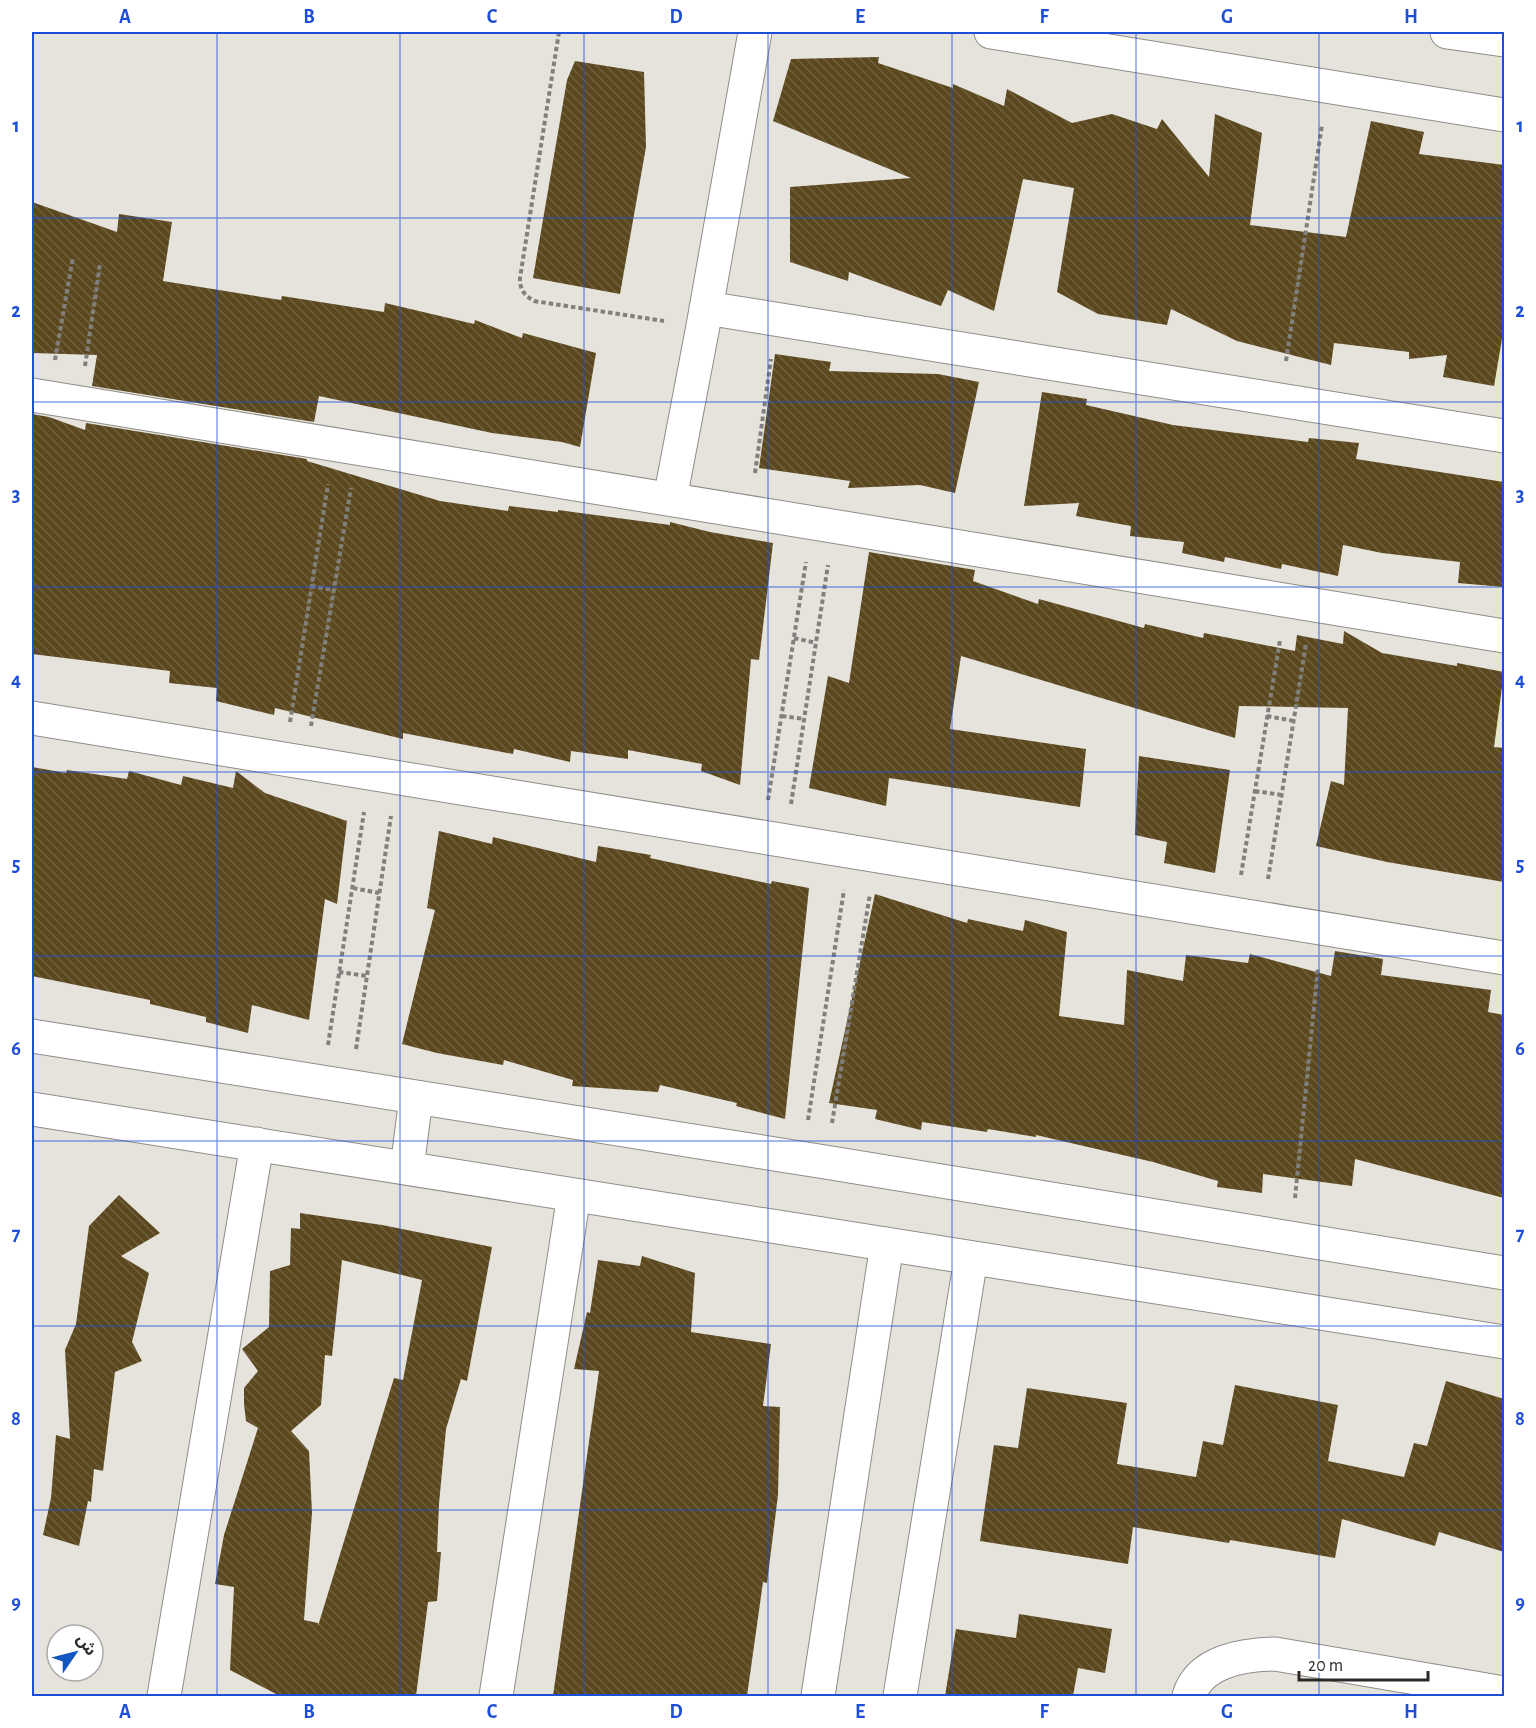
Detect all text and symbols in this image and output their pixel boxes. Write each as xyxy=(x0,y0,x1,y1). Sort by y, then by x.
text: A xyxy=(119,7,131,27)
text: B xyxy=(303,7,315,27)
text: C xyxy=(487,7,498,27)
text: D xyxy=(669,7,683,27)
text: E xyxy=(855,7,865,27)
text: F xyxy=(1039,7,1049,27)
text: G xyxy=(1221,7,1233,27)
text: H xyxy=(1404,7,1418,27)
text: 1 xyxy=(12,116,20,136)
text: 1 xyxy=(1516,116,1524,136)
text: 2 xyxy=(11,301,21,321)
text: 2 xyxy=(1515,301,1525,321)
text: 3 xyxy=(12,485,20,505)
text: 3 xyxy=(1516,485,1524,505)
text: 4 xyxy=(11,670,21,690)
text: 4 xyxy=(1515,670,1525,690)
text: 5 xyxy=(12,855,20,875)
text: 5 xyxy=(1516,855,1524,875)
text: 6 xyxy=(11,1039,21,1059)
text: 6 xyxy=(1515,1039,1525,1059)
text: 7 xyxy=(12,1224,21,1244)
text: 7 xyxy=(1516,1224,1525,1244)
text: 8 xyxy=(11,1409,21,1429)
text: 8 xyxy=(1515,1409,1525,1429)
text: 9 xyxy=(11,1593,21,1613)
text: 9 xyxy=(1515,1593,1525,1613)
north arrow xyxy=(45,1623,105,1683)
text: ش xyxy=(73,1631,99,1659)
scale bar xyxy=(1299,1644,1428,1682)
text: 20 m xyxy=(1308,1657,1343,1675)
text: A xyxy=(119,1702,131,1722)
text: B xyxy=(303,1702,315,1722)
text: C xyxy=(487,1702,498,1722)
text: D xyxy=(669,1702,683,1722)
text: E xyxy=(855,1702,865,1722)
text: F xyxy=(1039,1702,1049,1722)
text: G xyxy=(1221,1702,1233,1722)
text: H xyxy=(1404,1702,1418,1722)

